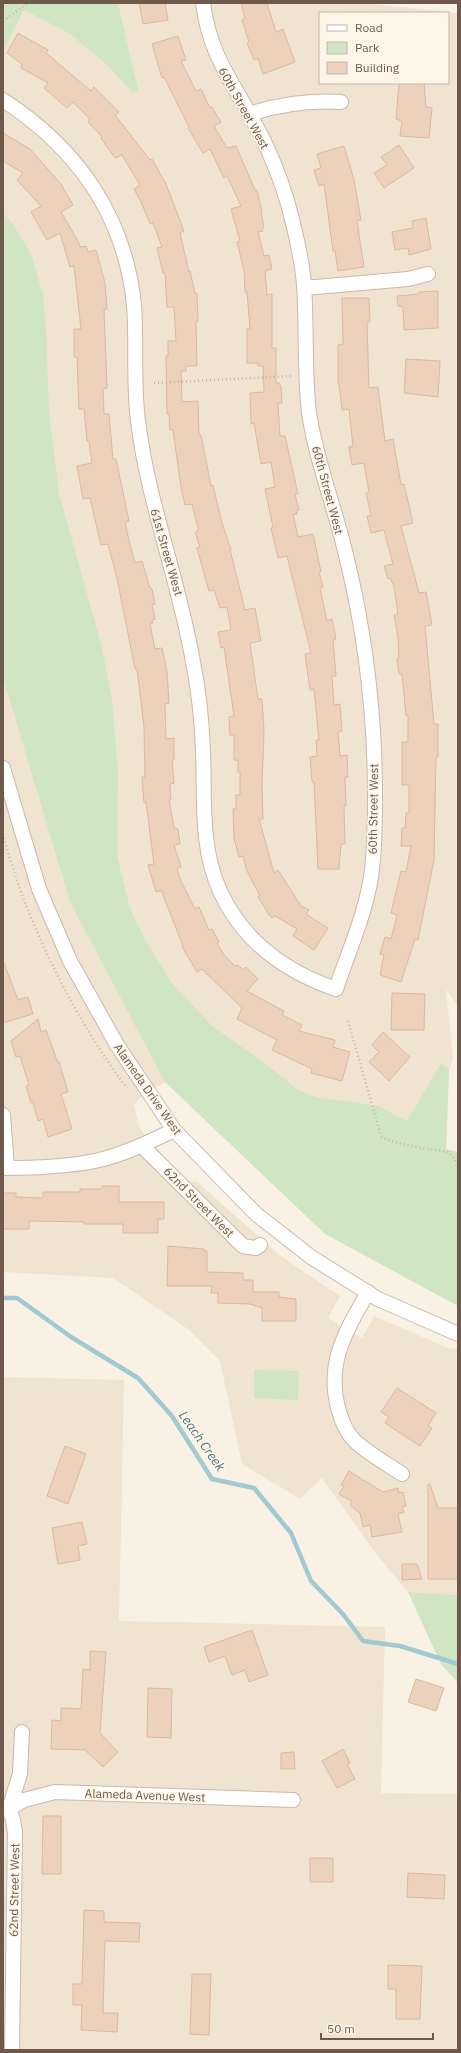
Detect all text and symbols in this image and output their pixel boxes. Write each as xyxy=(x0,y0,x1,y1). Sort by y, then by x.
legend xyxy=(319,12,449,84)
text: Road xyxy=(355,20,383,35)
text: Park xyxy=(355,40,380,55)
text: Building xyxy=(355,60,400,75)
street label: 60th Street West xyxy=(215,65,273,151)
street label: 60th Street West xyxy=(309,444,347,536)
street label: 61st Street West xyxy=(147,507,187,597)
street label: 60th Street West xyxy=(365,763,381,855)
street label: Alameda Drive West xyxy=(111,1040,185,1138)
street label: 62nd Street West xyxy=(161,1164,237,1240)
water label: Leach Creek xyxy=(175,1408,229,1475)
street label: Alameda Avenue West xyxy=(84,1785,206,1805)
street label: 62nd Street West xyxy=(6,1843,22,1937)
scale bar xyxy=(321,2015,433,2041)
text: 50 m xyxy=(327,2021,355,2036)

